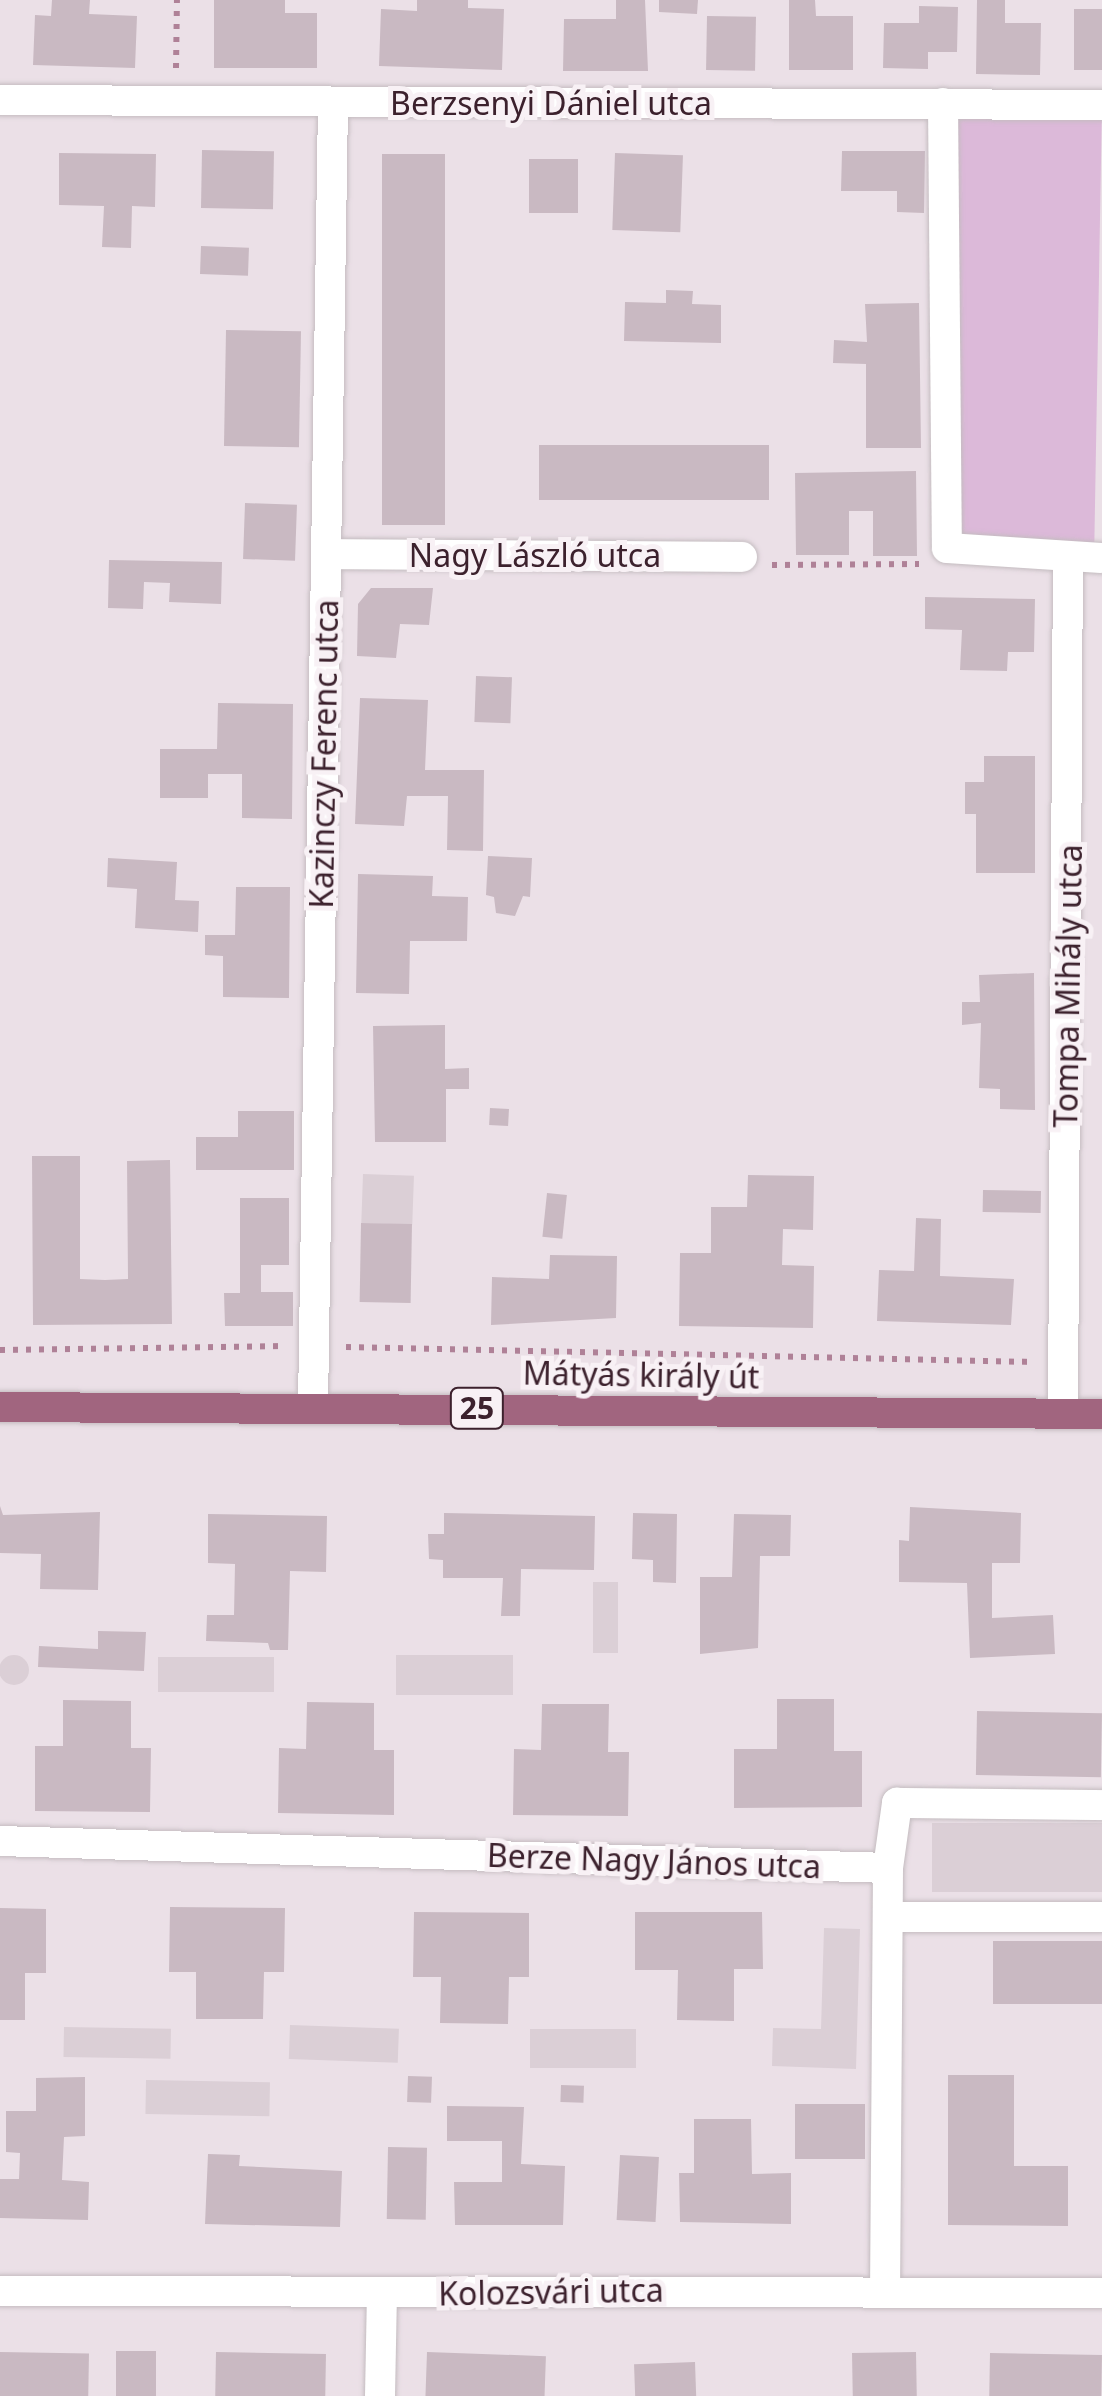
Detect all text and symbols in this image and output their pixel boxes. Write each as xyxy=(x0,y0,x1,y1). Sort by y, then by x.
street label: Berzsenyi Dániel utca xyxy=(390,84,712,122)
street label: Nagy László utca xyxy=(409,536,661,574)
street label: Kazinczy Ferenc utca xyxy=(302,599,346,909)
street label: Tompa Mihály utca xyxy=(1046,844,1090,1128)
street label: Mátyás király út xyxy=(522,1354,760,1396)
road number: 25 xyxy=(450,1383,504,1433)
street label: Berze Nagy János utca xyxy=(486,1836,822,1886)
street label: Kolozsvári utca xyxy=(438,2271,664,2313)

